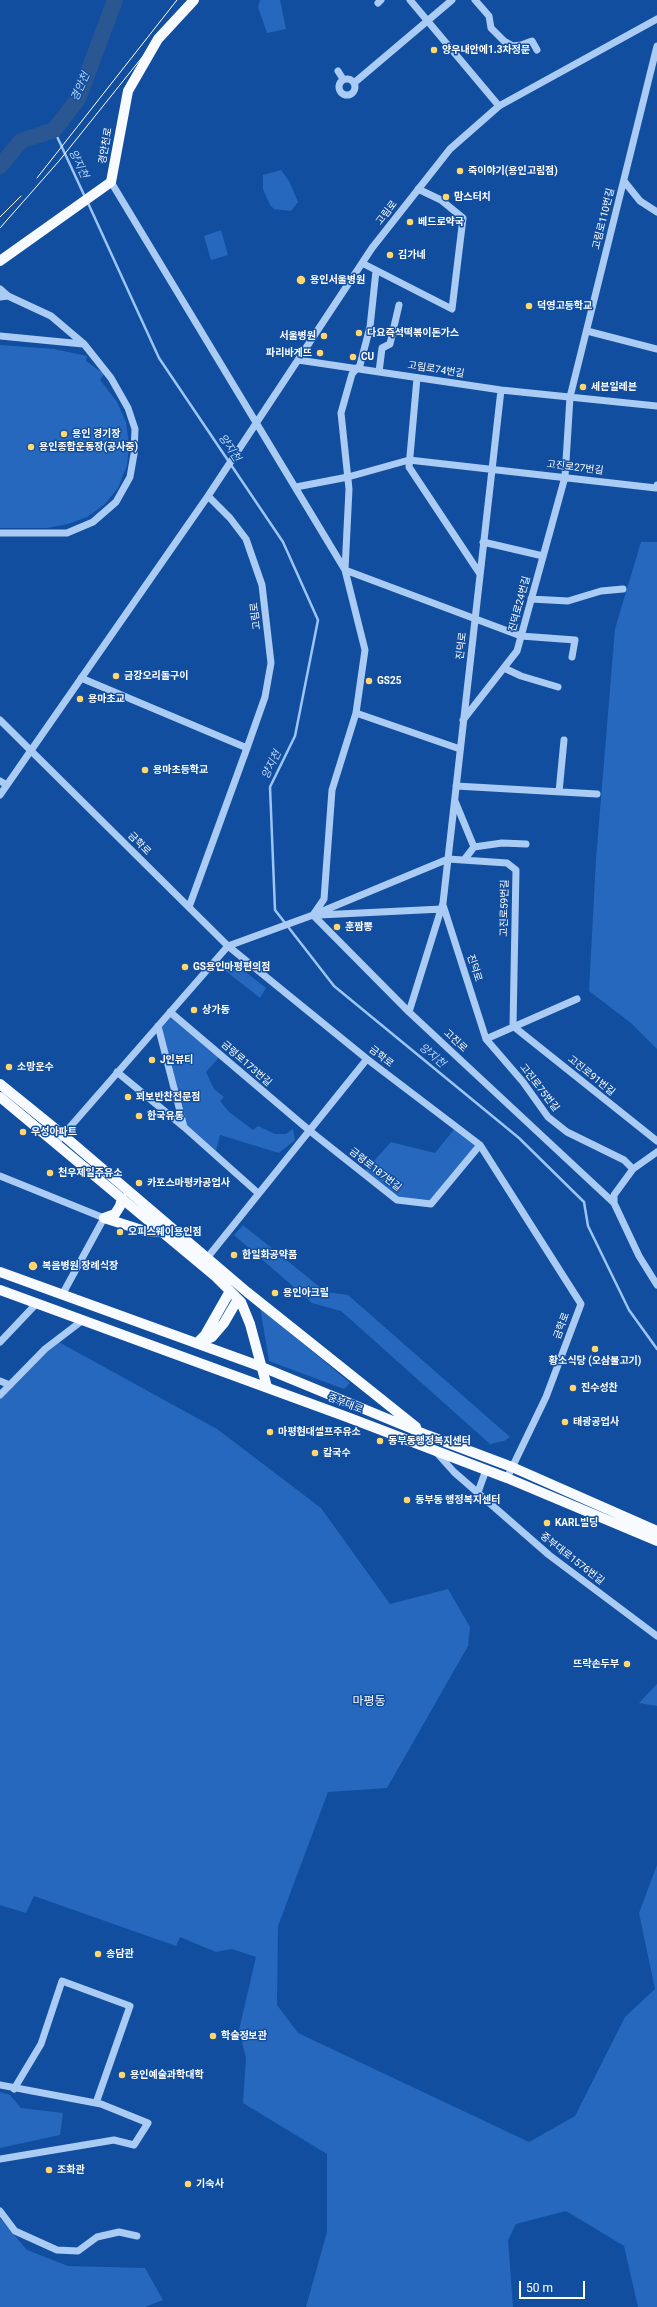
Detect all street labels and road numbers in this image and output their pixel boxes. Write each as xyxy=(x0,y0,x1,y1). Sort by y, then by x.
street label: 경안천로 xyxy=(97,127,115,165)
street label: 고림로110번길 xyxy=(591,187,617,251)
street label: 고림로 xyxy=(374,198,400,228)
street label: 고림로74번길 xyxy=(407,360,465,380)
street label: 고진로27번길 xyxy=(546,459,604,477)
street label: 진덕로24번길 xyxy=(507,575,533,633)
street label: 고림로 xyxy=(248,602,264,630)
street label: 진덕로 xyxy=(455,632,469,660)
street label: 금학로 xyxy=(125,830,153,858)
street label: 고진로59번길 xyxy=(499,879,511,937)
street label: 진덕로 xyxy=(464,953,484,983)
street label: 고진로 xyxy=(441,1027,469,1055)
street label: 금령로173번길 xyxy=(218,1039,274,1089)
street label: 금학로 xyxy=(366,1044,396,1070)
street label: 고진로91번길 xyxy=(565,1053,617,1099)
street label: 고진로75번길 xyxy=(517,1062,561,1114)
street label: 금령로187번길 xyxy=(347,1146,403,1194)
street label: 금학로 xyxy=(552,1311,572,1341)
street label: 중부대로 xyxy=(326,1392,364,1416)
street label: 중부대로1576번길 xyxy=(538,1530,606,1588)

